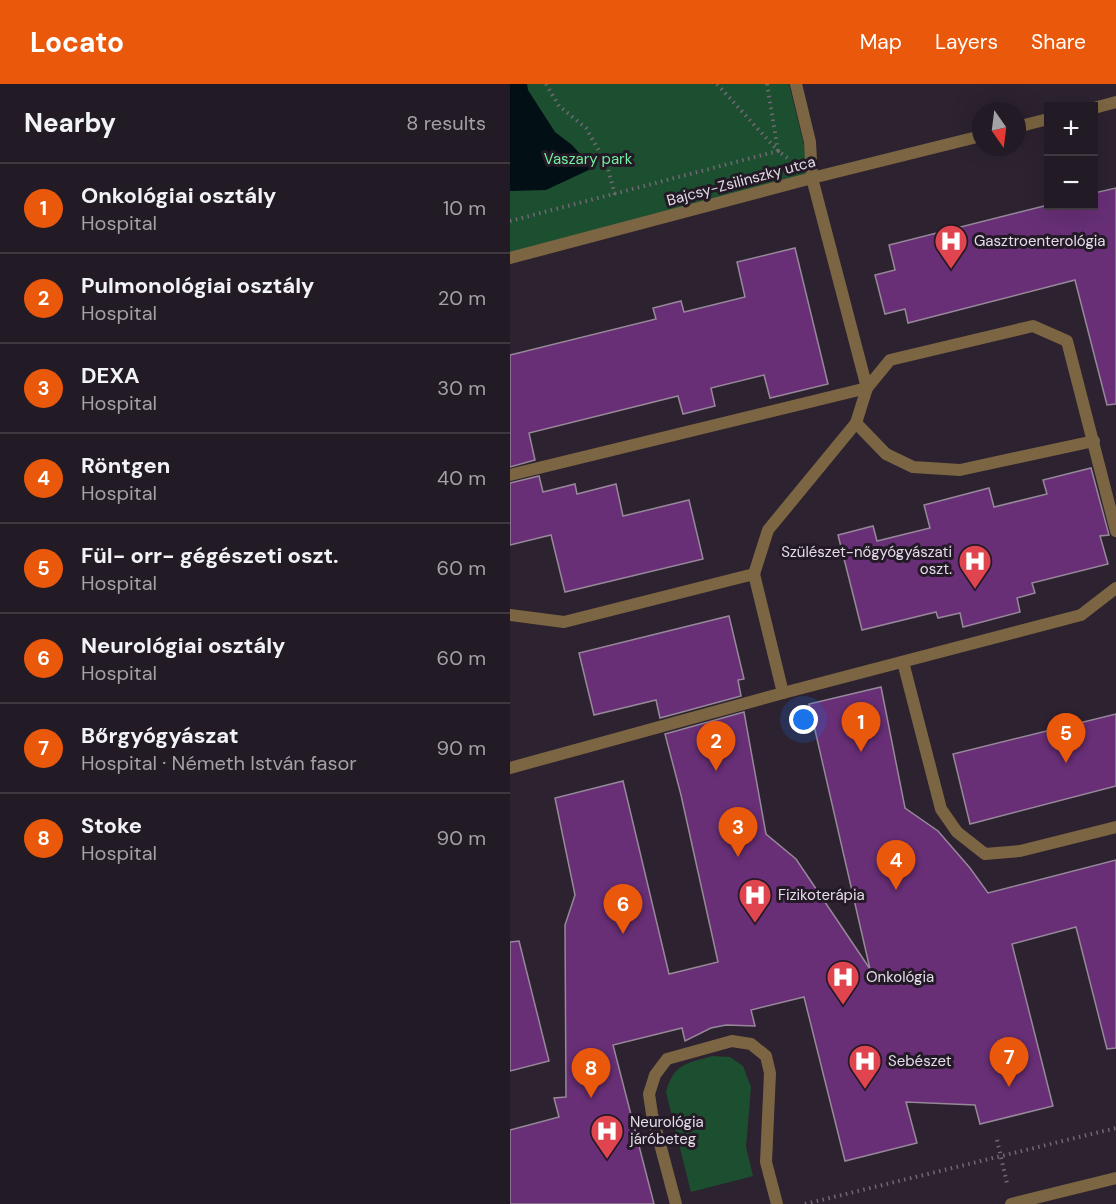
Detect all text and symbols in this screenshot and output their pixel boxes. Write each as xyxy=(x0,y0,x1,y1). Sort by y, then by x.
text: Locato xyxy=(30,24,124,61)
text: Map xyxy=(860,28,902,56)
text: Layers xyxy=(935,28,998,56)
text: Share xyxy=(1031,28,1086,56)
north arrow xyxy=(972,102,1026,156)
map controls xyxy=(1044,102,1098,210)
button: + xyxy=(1044,102,1098,156)
text: Nearby xyxy=(24,106,116,140)
text: 8 results xyxy=(406,110,486,136)
park label: Vaszary park xyxy=(544,149,633,169)
street label: Bajcsy-Zsilinszky utca xyxy=(664,152,818,210)
button: − xyxy=(1044,156,1098,210)
text: Onkológiai osztály xyxy=(81,181,276,210)
text: 1 xyxy=(40,195,47,221)
text: 10 m xyxy=(443,195,486,221)
text: Hospital xyxy=(81,210,157,236)
hospital icon: Gasztroenterológia xyxy=(933,223,969,270)
place label: Gasztroenterológia xyxy=(974,231,1106,251)
text: Pulmonológiai osztály xyxy=(81,271,314,300)
text: 2 xyxy=(38,285,49,311)
text: 20 m xyxy=(438,285,486,311)
text: Hospital xyxy=(81,300,157,326)
text: DEXA xyxy=(81,361,140,390)
text: 3 xyxy=(37,375,50,401)
text: 30 m xyxy=(437,375,486,401)
text: Hospital xyxy=(81,390,157,416)
text: Röntgen xyxy=(81,451,170,480)
text: 4 xyxy=(37,465,50,491)
text: 40 m xyxy=(437,465,486,491)
text: Hospital xyxy=(81,480,157,506)
text: Fül- orr- gégészeti oszt. xyxy=(81,541,339,570)
place label: Szülészet-nőgyógyászati oszt. xyxy=(781,542,952,579)
hospital icon: Szülészet-nőgyógyászati oszt. xyxy=(957,543,993,590)
text: 5 xyxy=(37,555,50,581)
text: 60 m xyxy=(437,555,486,581)
text: Hospital xyxy=(81,570,157,596)
text: Neurológiai osztály xyxy=(81,631,285,660)
text: 6 xyxy=(37,645,50,671)
text: 60 m xyxy=(437,645,486,671)
text: Hospital xyxy=(81,660,157,686)
pin: 1 xyxy=(842,702,880,752)
your location xyxy=(789,705,818,734)
pin: 5 xyxy=(1046,714,1086,763)
text: Bőrgyógyászat xyxy=(81,721,239,750)
pin: 2 xyxy=(696,722,736,771)
text: 7 xyxy=(38,735,49,761)
text: 90 m xyxy=(437,735,486,761)
text: Hospital · Németh István fasor xyxy=(81,750,357,776)
pin: 3 xyxy=(718,808,758,857)
text: Stoke xyxy=(81,811,142,840)
text: 8 xyxy=(37,825,50,851)
text: 90 m xyxy=(437,825,486,851)
text: Hospital xyxy=(81,840,157,866)
pin: 4 xyxy=(876,840,916,890)
hospital icon: Fizikoterápia xyxy=(737,877,773,924)
pin: 6 xyxy=(604,884,642,934)
place label: Fizikoterápia xyxy=(778,885,865,905)
hospital icon: Onkológia xyxy=(825,959,861,1006)
place label: Onkológia xyxy=(866,967,934,987)
pin: 7 xyxy=(990,1038,1028,1087)
hospital icon: Sebészet xyxy=(847,1043,883,1090)
pin: 8 xyxy=(572,1048,610,1098)
place label: Sebészet xyxy=(888,1051,952,1071)
place label: Neurológia járóbeteg xyxy=(629,1112,704,1149)
hospital icon: Neurológia járóbeteg xyxy=(589,1113,625,1160)

